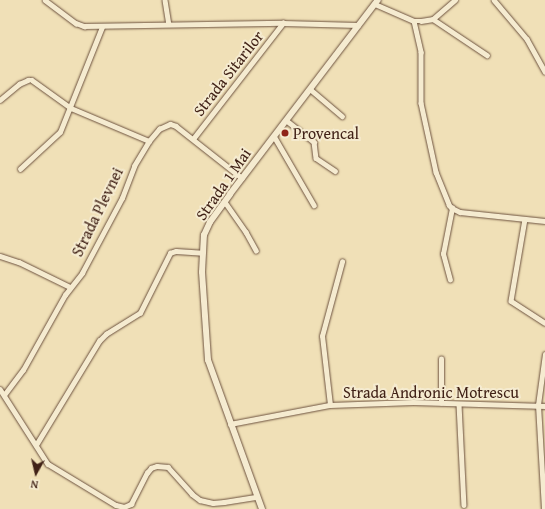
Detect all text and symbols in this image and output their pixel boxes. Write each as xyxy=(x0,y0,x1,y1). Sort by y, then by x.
street label: Strada Sitarilor xyxy=(189,27,267,119)
place label: Provencal xyxy=(293,123,359,143)
marker: Provencal xyxy=(280,128,290,138)
street label: Strada 1 Mai xyxy=(191,144,255,224)
street label: Strada Plevnei xyxy=(67,164,127,260)
street label: Strada Andronic Motrescu xyxy=(343,382,519,402)
north arrow xyxy=(16,453,56,493)
text: N xyxy=(30,476,39,493)

